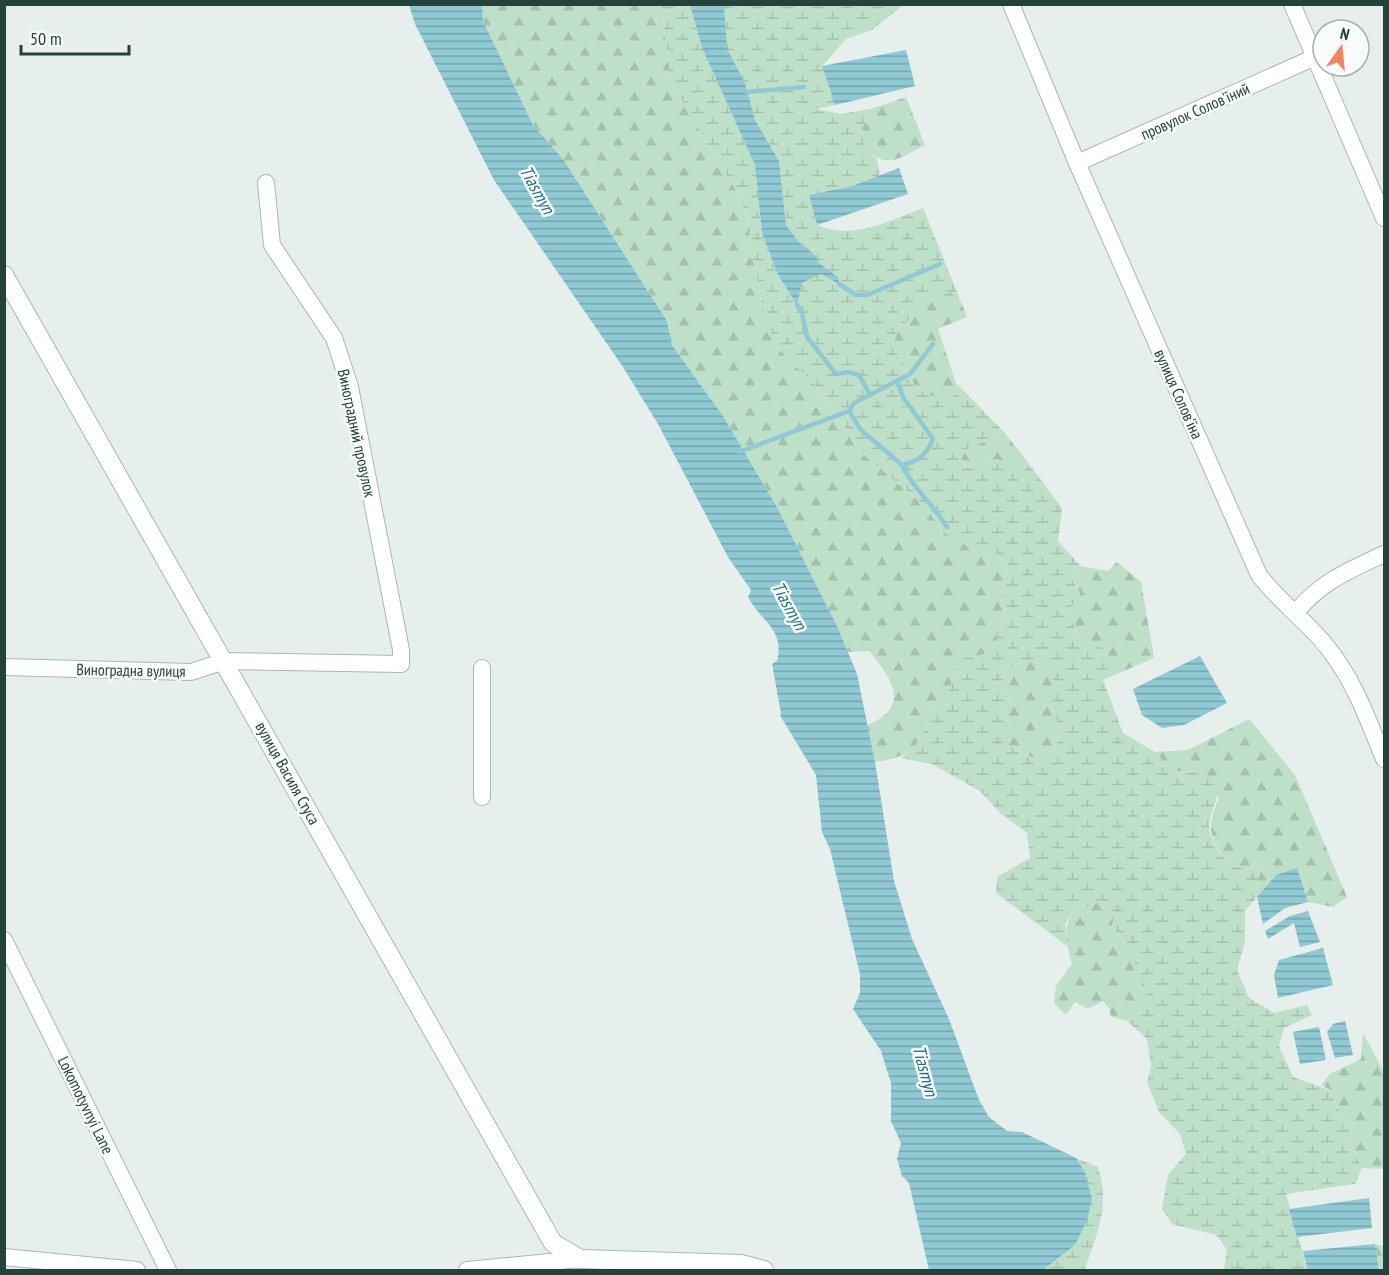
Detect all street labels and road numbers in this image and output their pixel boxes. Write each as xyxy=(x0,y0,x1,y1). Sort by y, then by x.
street label: провулок Солов'їний xyxy=(1137,78,1253,144)
street label: вулиця Солов'їна xyxy=(1150,346,1208,442)
street label: Виноградний провулок xyxy=(334,367,381,500)
street label: Виноградна вулиця xyxy=(76,659,186,681)
street label: вулиця Василя Стуса xyxy=(251,718,325,828)
street label: Lokomotyvnyi Lane xyxy=(54,1053,118,1157)

